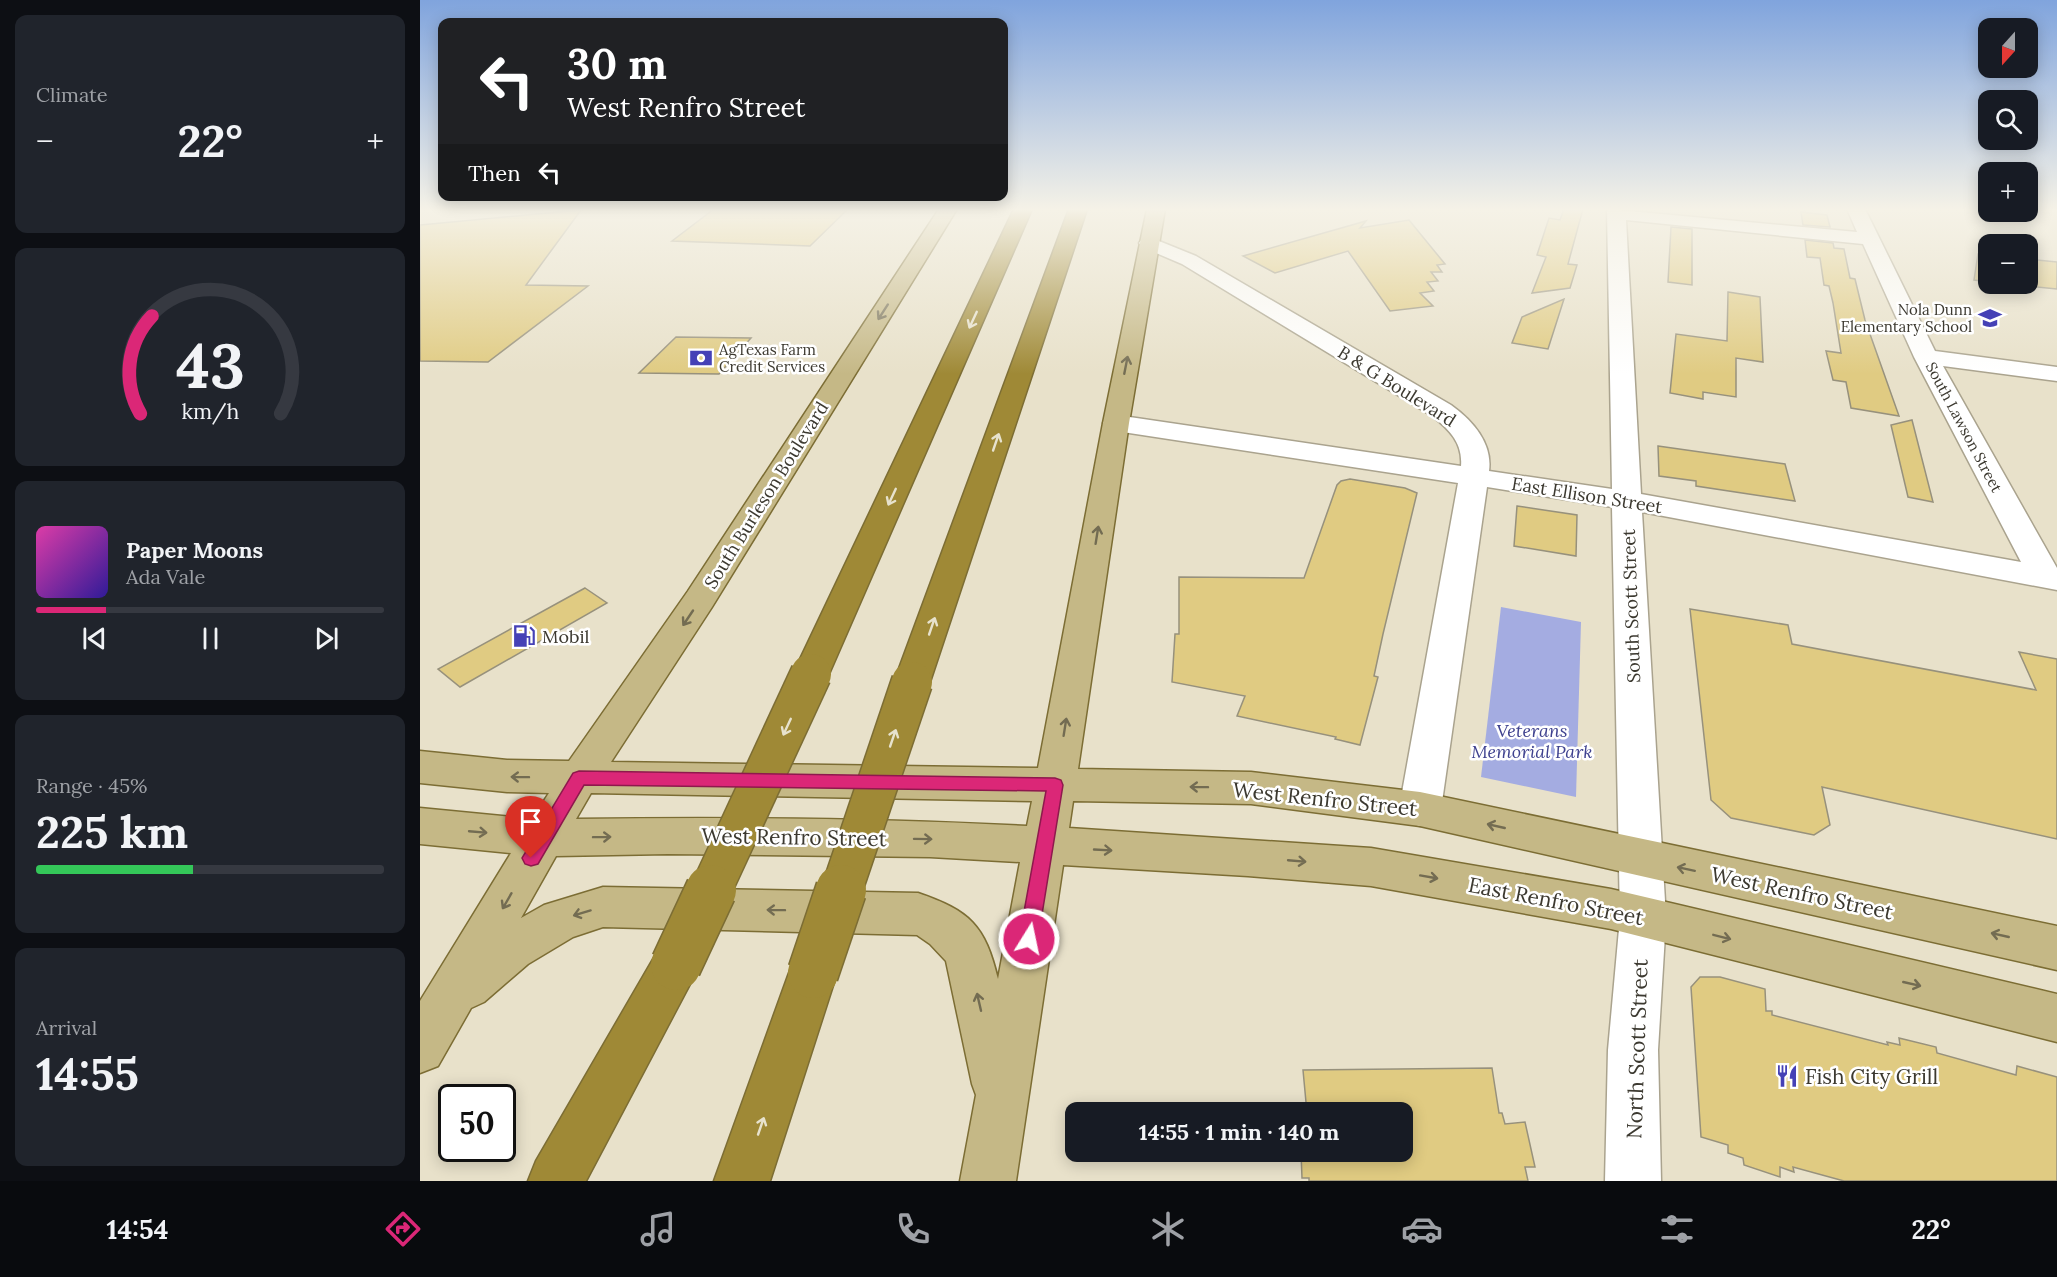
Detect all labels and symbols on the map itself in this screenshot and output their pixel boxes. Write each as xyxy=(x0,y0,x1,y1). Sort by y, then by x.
north arrow xyxy=(1978,18,2038,78)
place label: Nola Dunn Elementary School xyxy=(1841,300,1972,336)
one-way arrow xyxy=(876,303,889,320)
school or university icon: Nola Dunn Elementary School xyxy=(1977,305,2003,331)
one-way arrow xyxy=(966,310,978,328)
place label: AgTexas Farm Credit Services xyxy=(718,340,825,376)
street label: B & G Boulevard xyxy=(1334,340,1461,432)
bank icon: AgTexas Farm Credit Services xyxy=(688,345,714,371)
one-way arrow xyxy=(1121,356,1132,376)
street label: South Lawson Street xyxy=(1922,359,2006,496)
street label: South Burleson Boulevard xyxy=(699,397,833,593)
one-way arrow xyxy=(992,434,1003,452)
street label: East Ellison Street xyxy=(1510,472,1664,518)
one-way arrow xyxy=(885,488,896,506)
one-way arrow xyxy=(1092,525,1103,545)
street label: South Scott Street xyxy=(1617,529,1645,683)
one-way arrow xyxy=(681,609,694,626)
one-way arrow xyxy=(927,618,938,636)
fuel station icon: Mobil xyxy=(511,623,537,649)
place label: Mobil xyxy=(542,625,589,648)
one-way arrow xyxy=(780,718,792,736)
one-way arrow xyxy=(1059,718,1070,738)
park label: Veterans Memorial Park xyxy=(1471,719,1593,763)
one-way arrow xyxy=(888,730,899,748)
one-way arrow xyxy=(511,771,531,782)
street label: West Renfro Street xyxy=(1231,776,1419,822)
one-way arrow xyxy=(1189,782,1209,793)
pin xyxy=(505,796,556,858)
one-way arrow xyxy=(1486,820,1505,832)
street label: West Renfro Street xyxy=(701,822,888,852)
one-way arrow xyxy=(468,827,488,838)
one-way arrow xyxy=(591,831,611,843)
one-way arrow xyxy=(912,834,932,845)
one-way arrow xyxy=(1092,844,1112,855)
one-way arrow xyxy=(1287,856,1307,867)
street label: West Renfro Street xyxy=(1709,861,1896,926)
one-way arrow xyxy=(1677,863,1696,874)
street label: East Renfro Street xyxy=(1466,871,1647,931)
one-way arrow xyxy=(1418,872,1438,883)
one-way arrow xyxy=(500,892,512,909)
one-way arrow xyxy=(766,904,786,916)
position arrow xyxy=(997,907,1061,971)
one-way arrow xyxy=(573,909,592,920)
one-way arrow xyxy=(1991,929,2010,941)
one-way arrow xyxy=(1713,932,1732,944)
street label: North Scott Street xyxy=(1620,958,1654,1140)
one-way arrow xyxy=(1902,978,1921,990)
one-way arrow xyxy=(973,993,984,1012)
restaurant icon: Fish City Grill xyxy=(1774,1063,1800,1089)
place label: Fish City Grill xyxy=(1805,1063,1938,1090)
speed limit sign: 50 xyxy=(438,1084,516,1162)
one-way arrow xyxy=(756,1117,767,1136)

